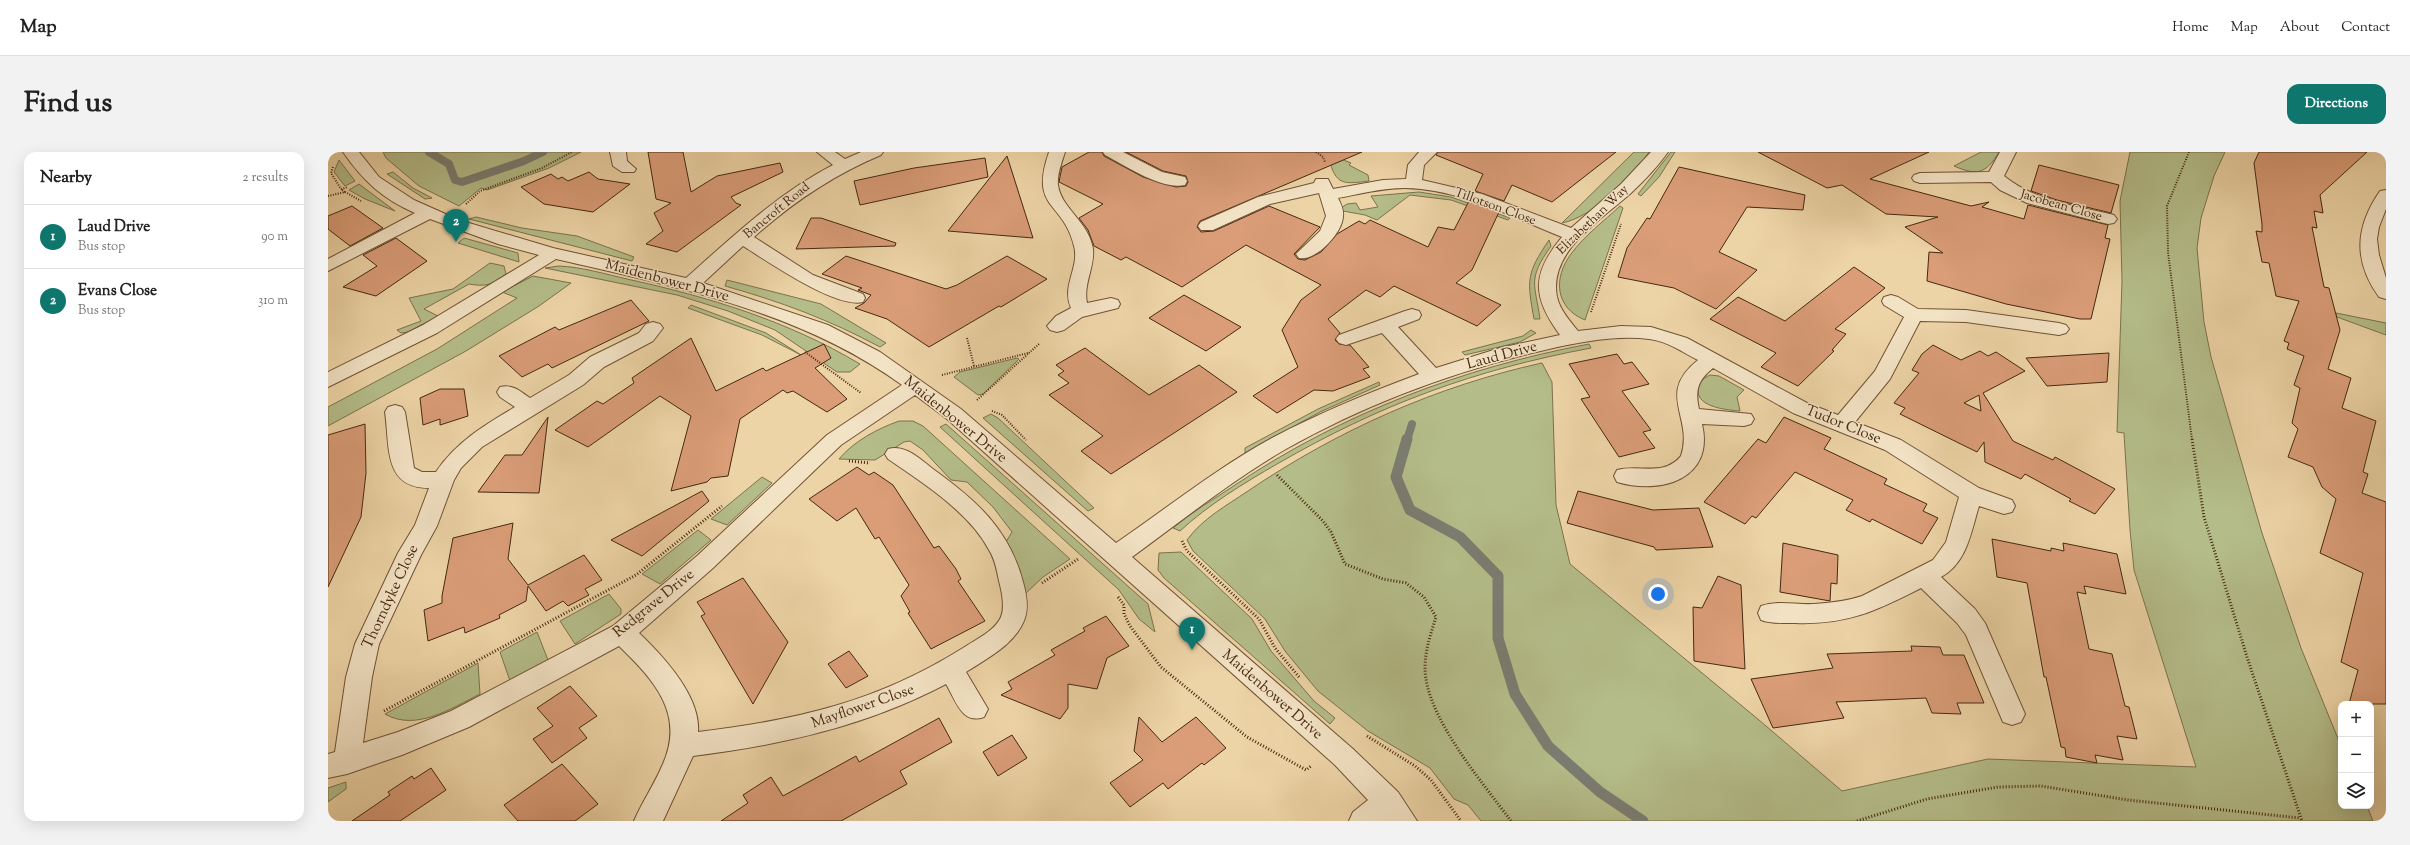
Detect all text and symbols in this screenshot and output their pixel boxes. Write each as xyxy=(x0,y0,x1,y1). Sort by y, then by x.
text: Map xyxy=(20,14,57,41)
text: Home xyxy=(2172,18,2209,38)
text: Map xyxy=(2231,18,2258,38)
text: About xyxy=(2280,18,2319,38)
text: Contact xyxy=(2341,18,2390,38)
text: Find us xyxy=(24,84,112,124)
button: Directions xyxy=(2287,84,2386,124)
text: Nearby xyxy=(40,166,92,190)
text: 2 results xyxy=(243,169,288,187)
street label: Bancroft Road xyxy=(740,178,814,243)
street label: Elizabethan Way xyxy=(1553,181,1633,259)
street label: Tillotson Close xyxy=(1452,184,1538,230)
street label: Jacobean Close xyxy=(2017,185,2104,226)
pin: 2 xyxy=(443,209,469,242)
text: Laud Drive xyxy=(78,217,150,238)
text: 1 xyxy=(51,228,55,246)
text: 90 m xyxy=(261,228,288,246)
text: Bus stop xyxy=(78,238,125,256)
street label: Maidenbower Drive xyxy=(603,254,731,308)
text: Evans Close xyxy=(78,281,157,302)
text: 2 xyxy=(50,292,56,310)
text: 310 m xyxy=(258,292,288,310)
text: Bus stop xyxy=(78,302,125,320)
street label: Laud Drive xyxy=(1464,337,1540,375)
street label: Maidenbower Drive xyxy=(899,372,1011,468)
street label: Tudor Close xyxy=(1802,400,1884,450)
street label: Thorndyke Close xyxy=(358,541,424,653)
street label: Redgrave Drive xyxy=(609,565,699,643)
your location xyxy=(1648,584,1668,604)
pin: 1 xyxy=(1179,617,1205,650)
street label: Maidenbower Drive xyxy=(1217,645,1327,745)
street label: Mayflower Close xyxy=(809,680,917,734)
map controls xyxy=(2338,701,2374,809)
button: + xyxy=(2338,701,2374,737)
button: − xyxy=(2338,737,2374,773)
button: layers xyxy=(2338,773,2374,809)

